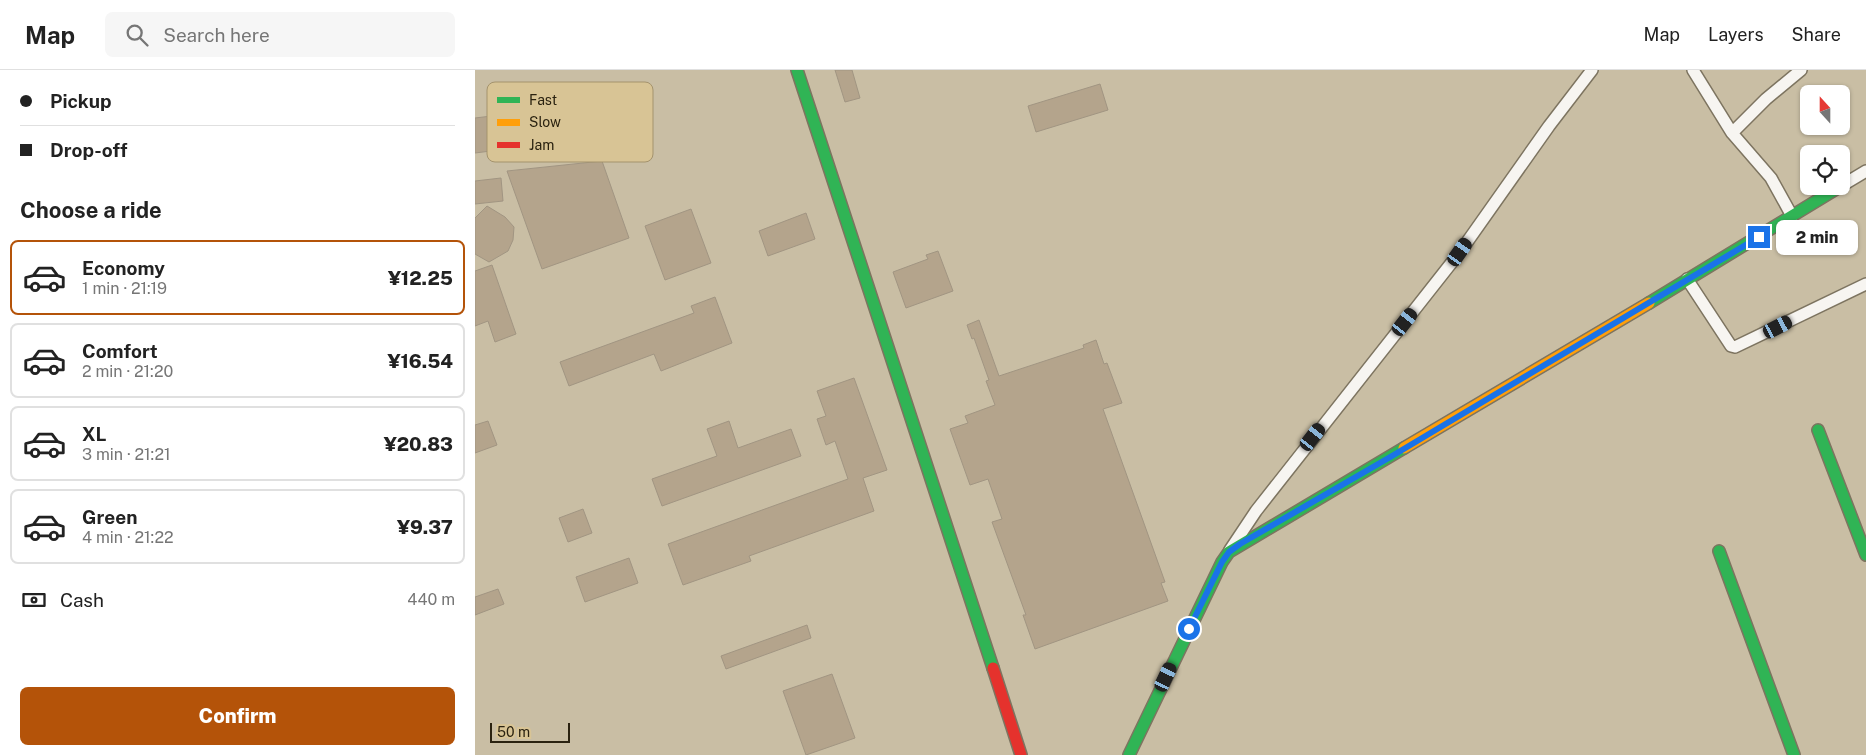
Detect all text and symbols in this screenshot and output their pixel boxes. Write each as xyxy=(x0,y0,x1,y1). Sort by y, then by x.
search box xyxy=(105,12,455,57)
text: Map xyxy=(25,21,75,49)
icon: search xyxy=(123,21,151,49)
text: Search here xyxy=(163,24,270,46)
text: Map xyxy=(1644,24,1680,45)
text: Layers xyxy=(1708,24,1764,45)
text: Share xyxy=(1792,24,1841,45)
legend xyxy=(487,82,653,162)
north arrow xyxy=(1800,85,1850,135)
map controls xyxy=(1800,85,1850,195)
text: Pickup xyxy=(50,90,112,112)
text: Fast xyxy=(529,92,557,108)
text: Slow xyxy=(529,114,561,130)
text: Jam xyxy=(529,137,554,153)
text: Drop-off xyxy=(50,139,127,161)
button: locate xyxy=(1800,145,1850,195)
text: Choose a ride xyxy=(20,197,162,223)
callout: 2 min xyxy=(1777,220,1859,254)
route end xyxy=(1748,226,1770,248)
text: 2 min xyxy=(1796,228,1838,247)
car xyxy=(1445,235,1474,269)
icon: car xyxy=(22,255,67,300)
text: Economy xyxy=(82,257,165,279)
text: ¥12.25 xyxy=(388,267,453,289)
text: 1 min · 21:19 xyxy=(82,279,167,298)
car xyxy=(1389,306,1420,338)
car xyxy=(1761,314,1794,340)
icon: car xyxy=(22,338,67,383)
text: Comfort xyxy=(82,340,158,362)
text: ¥16.54 xyxy=(388,350,453,372)
text: 2 min · 21:20 xyxy=(82,362,173,381)
icon: car xyxy=(22,421,67,466)
car xyxy=(1297,421,1328,453)
text: XL xyxy=(82,423,107,445)
text: ¥20.83 xyxy=(384,433,453,455)
text: 3 min · 21:21 xyxy=(82,445,170,464)
icon: car xyxy=(22,504,67,549)
text: Green xyxy=(82,506,137,528)
text: ¥9.37 xyxy=(397,516,453,538)
text: 4 min · 21:22 xyxy=(82,528,173,547)
icon: cash xyxy=(20,586,48,614)
text: Cash xyxy=(60,589,104,611)
text: 440 m xyxy=(407,590,455,609)
route start xyxy=(1178,618,1200,640)
car xyxy=(1152,660,1179,694)
button: Confirm xyxy=(20,687,455,745)
scale bar xyxy=(490,720,570,743)
text: 50 m xyxy=(497,724,530,740)

